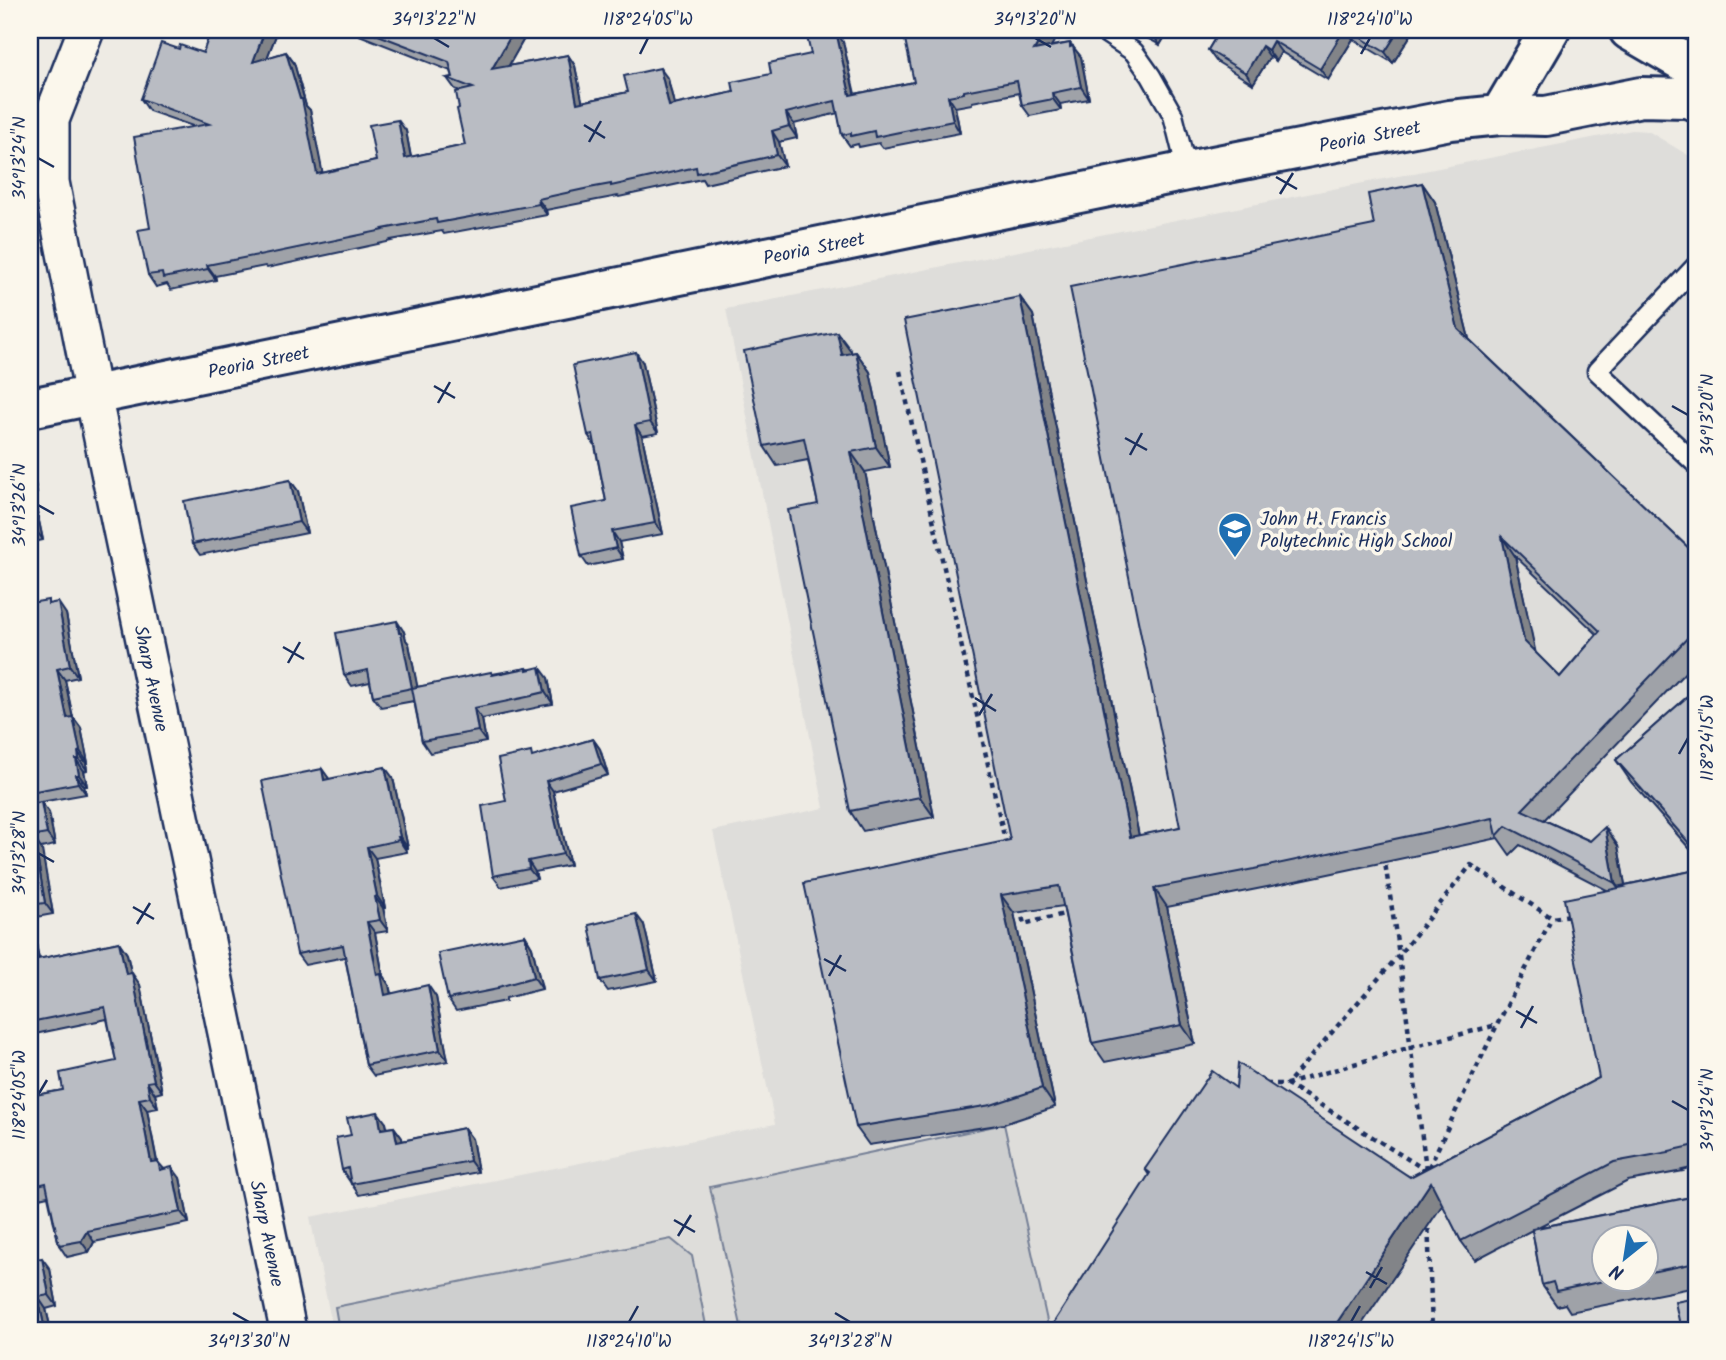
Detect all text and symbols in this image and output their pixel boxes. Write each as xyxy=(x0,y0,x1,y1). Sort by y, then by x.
text: 34°13'22"N xyxy=(392,6,476,35)
text: 118°24'05"W xyxy=(603,6,693,35)
text: 34°13'20"N xyxy=(994,6,1076,35)
text: 118°24'10"W xyxy=(1327,6,1413,35)
street label: Peoria Street xyxy=(1316,113,1424,162)
text: 34°13'24"N xyxy=(6,116,35,200)
street label: Peoria Street xyxy=(761,224,868,274)
street label: Peoria Street xyxy=(205,338,313,388)
text: 34°13'20"N xyxy=(1694,374,1723,456)
text: 34°13'26"N xyxy=(6,463,35,547)
place label: John H. Francis Polytechnic High School xyxy=(1260,505,1453,557)
school or university icon: John H. Francis Polytechnic High School xyxy=(1216,510,1254,559)
street label: Sharp Avenue xyxy=(124,623,176,735)
text: 118°24'15"W xyxy=(1694,695,1723,781)
text: 34°13'28"N xyxy=(6,811,35,895)
text: 118°24'05"W xyxy=(6,1050,35,1140)
text: 34°13'24"N xyxy=(1694,1068,1723,1152)
street label: Sharp Avenue xyxy=(240,1178,292,1290)
north arrow xyxy=(1590,1224,1660,1294)
text: N xyxy=(1605,1255,1630,1287)
text: 34°13'30"N xyxy=(208,1328,290,1357)
text: 118°24'10"W xyxy=(586,1328,672,1357)
text: 34°13'28"N xyxy=(808,1328,892,1357)
text: 118°24'15"W xyxy=(1308,1328,1394,1357)

